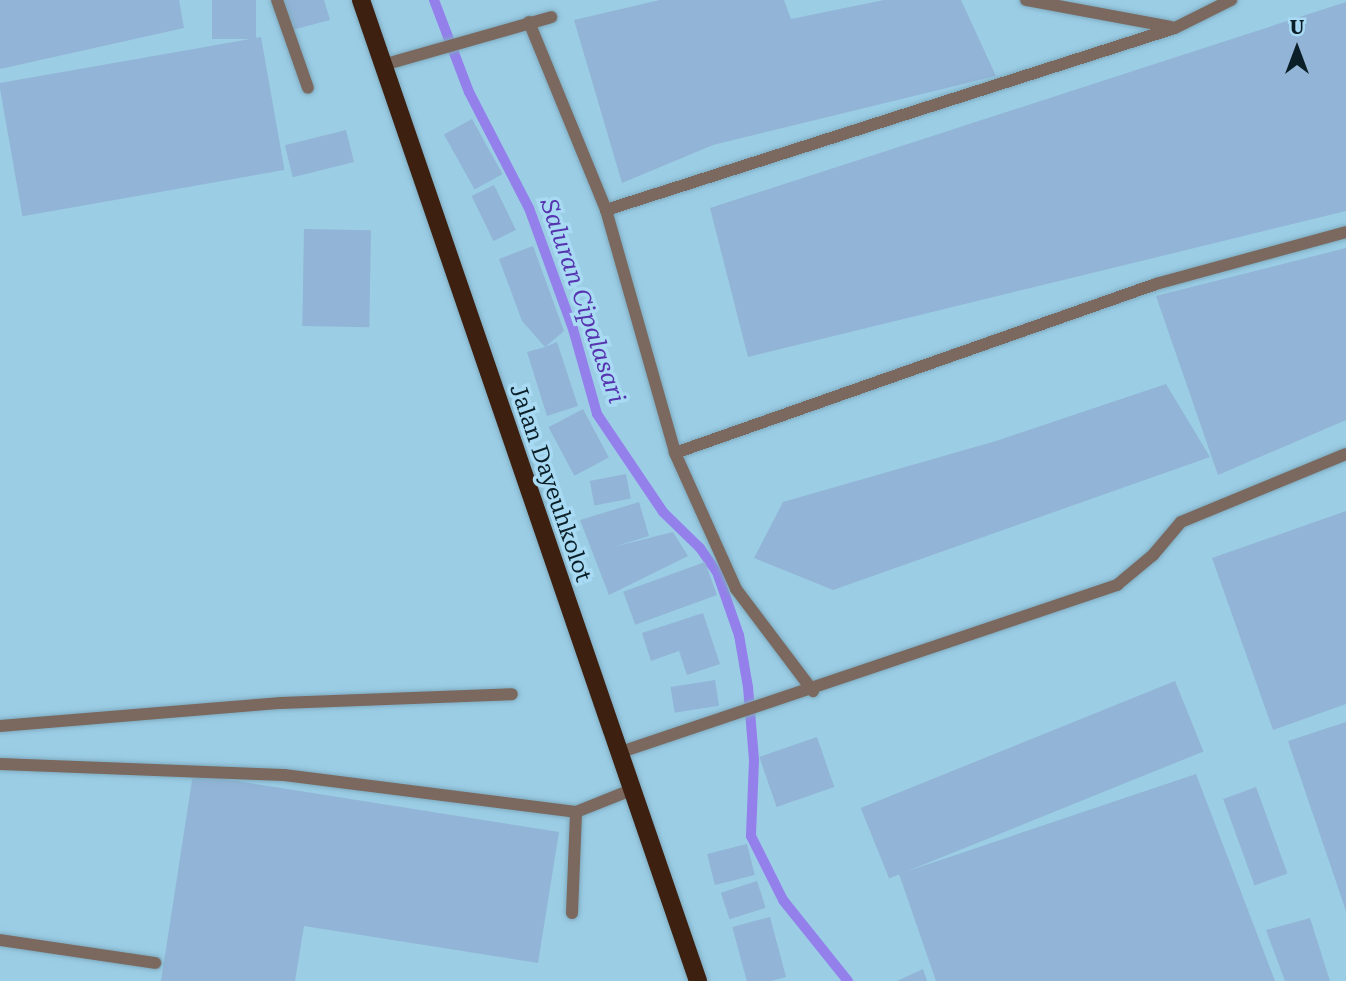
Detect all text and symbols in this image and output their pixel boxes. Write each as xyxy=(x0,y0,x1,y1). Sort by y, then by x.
north arrow xyxy=(1262,14,1332,84)
text: U xyxy=(1290,16,1304,39)
water label: Saluran Cipalasari xyxy=(533,195,631,407)
street label: Jalan Dayeuhkolot xyxy=(503,381,597,585)

